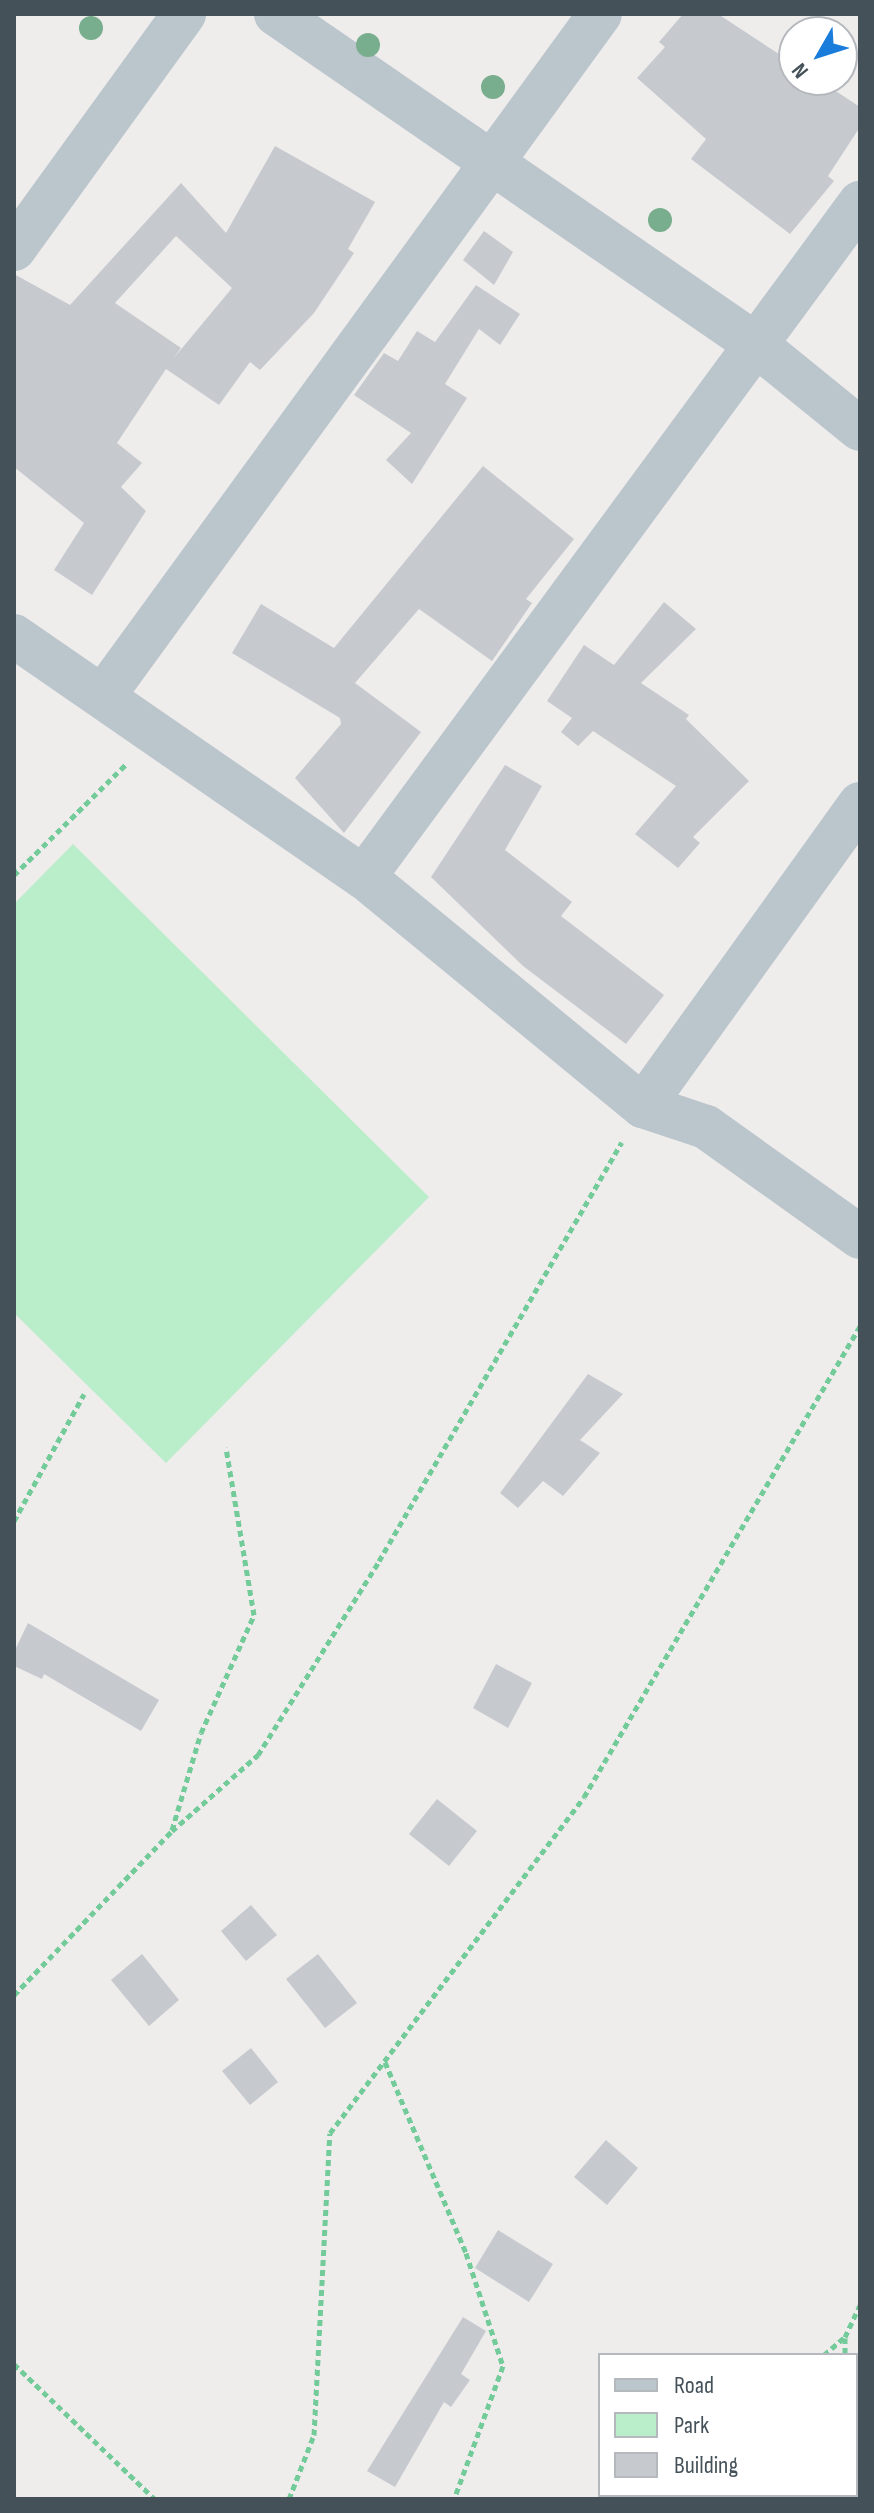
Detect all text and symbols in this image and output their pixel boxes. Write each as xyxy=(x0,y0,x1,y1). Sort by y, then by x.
north arrow xyxy=(778,16,858,96)
text: N xyxy=(786,57,815,83)
legend xyxy=(598,2353,858,2497)
text: Road xyxy=(674,2371,714,2400)
text: Park xyxy=(674,2411,709,2440)
text: Building xyxy=(674,2451,738,2480)

